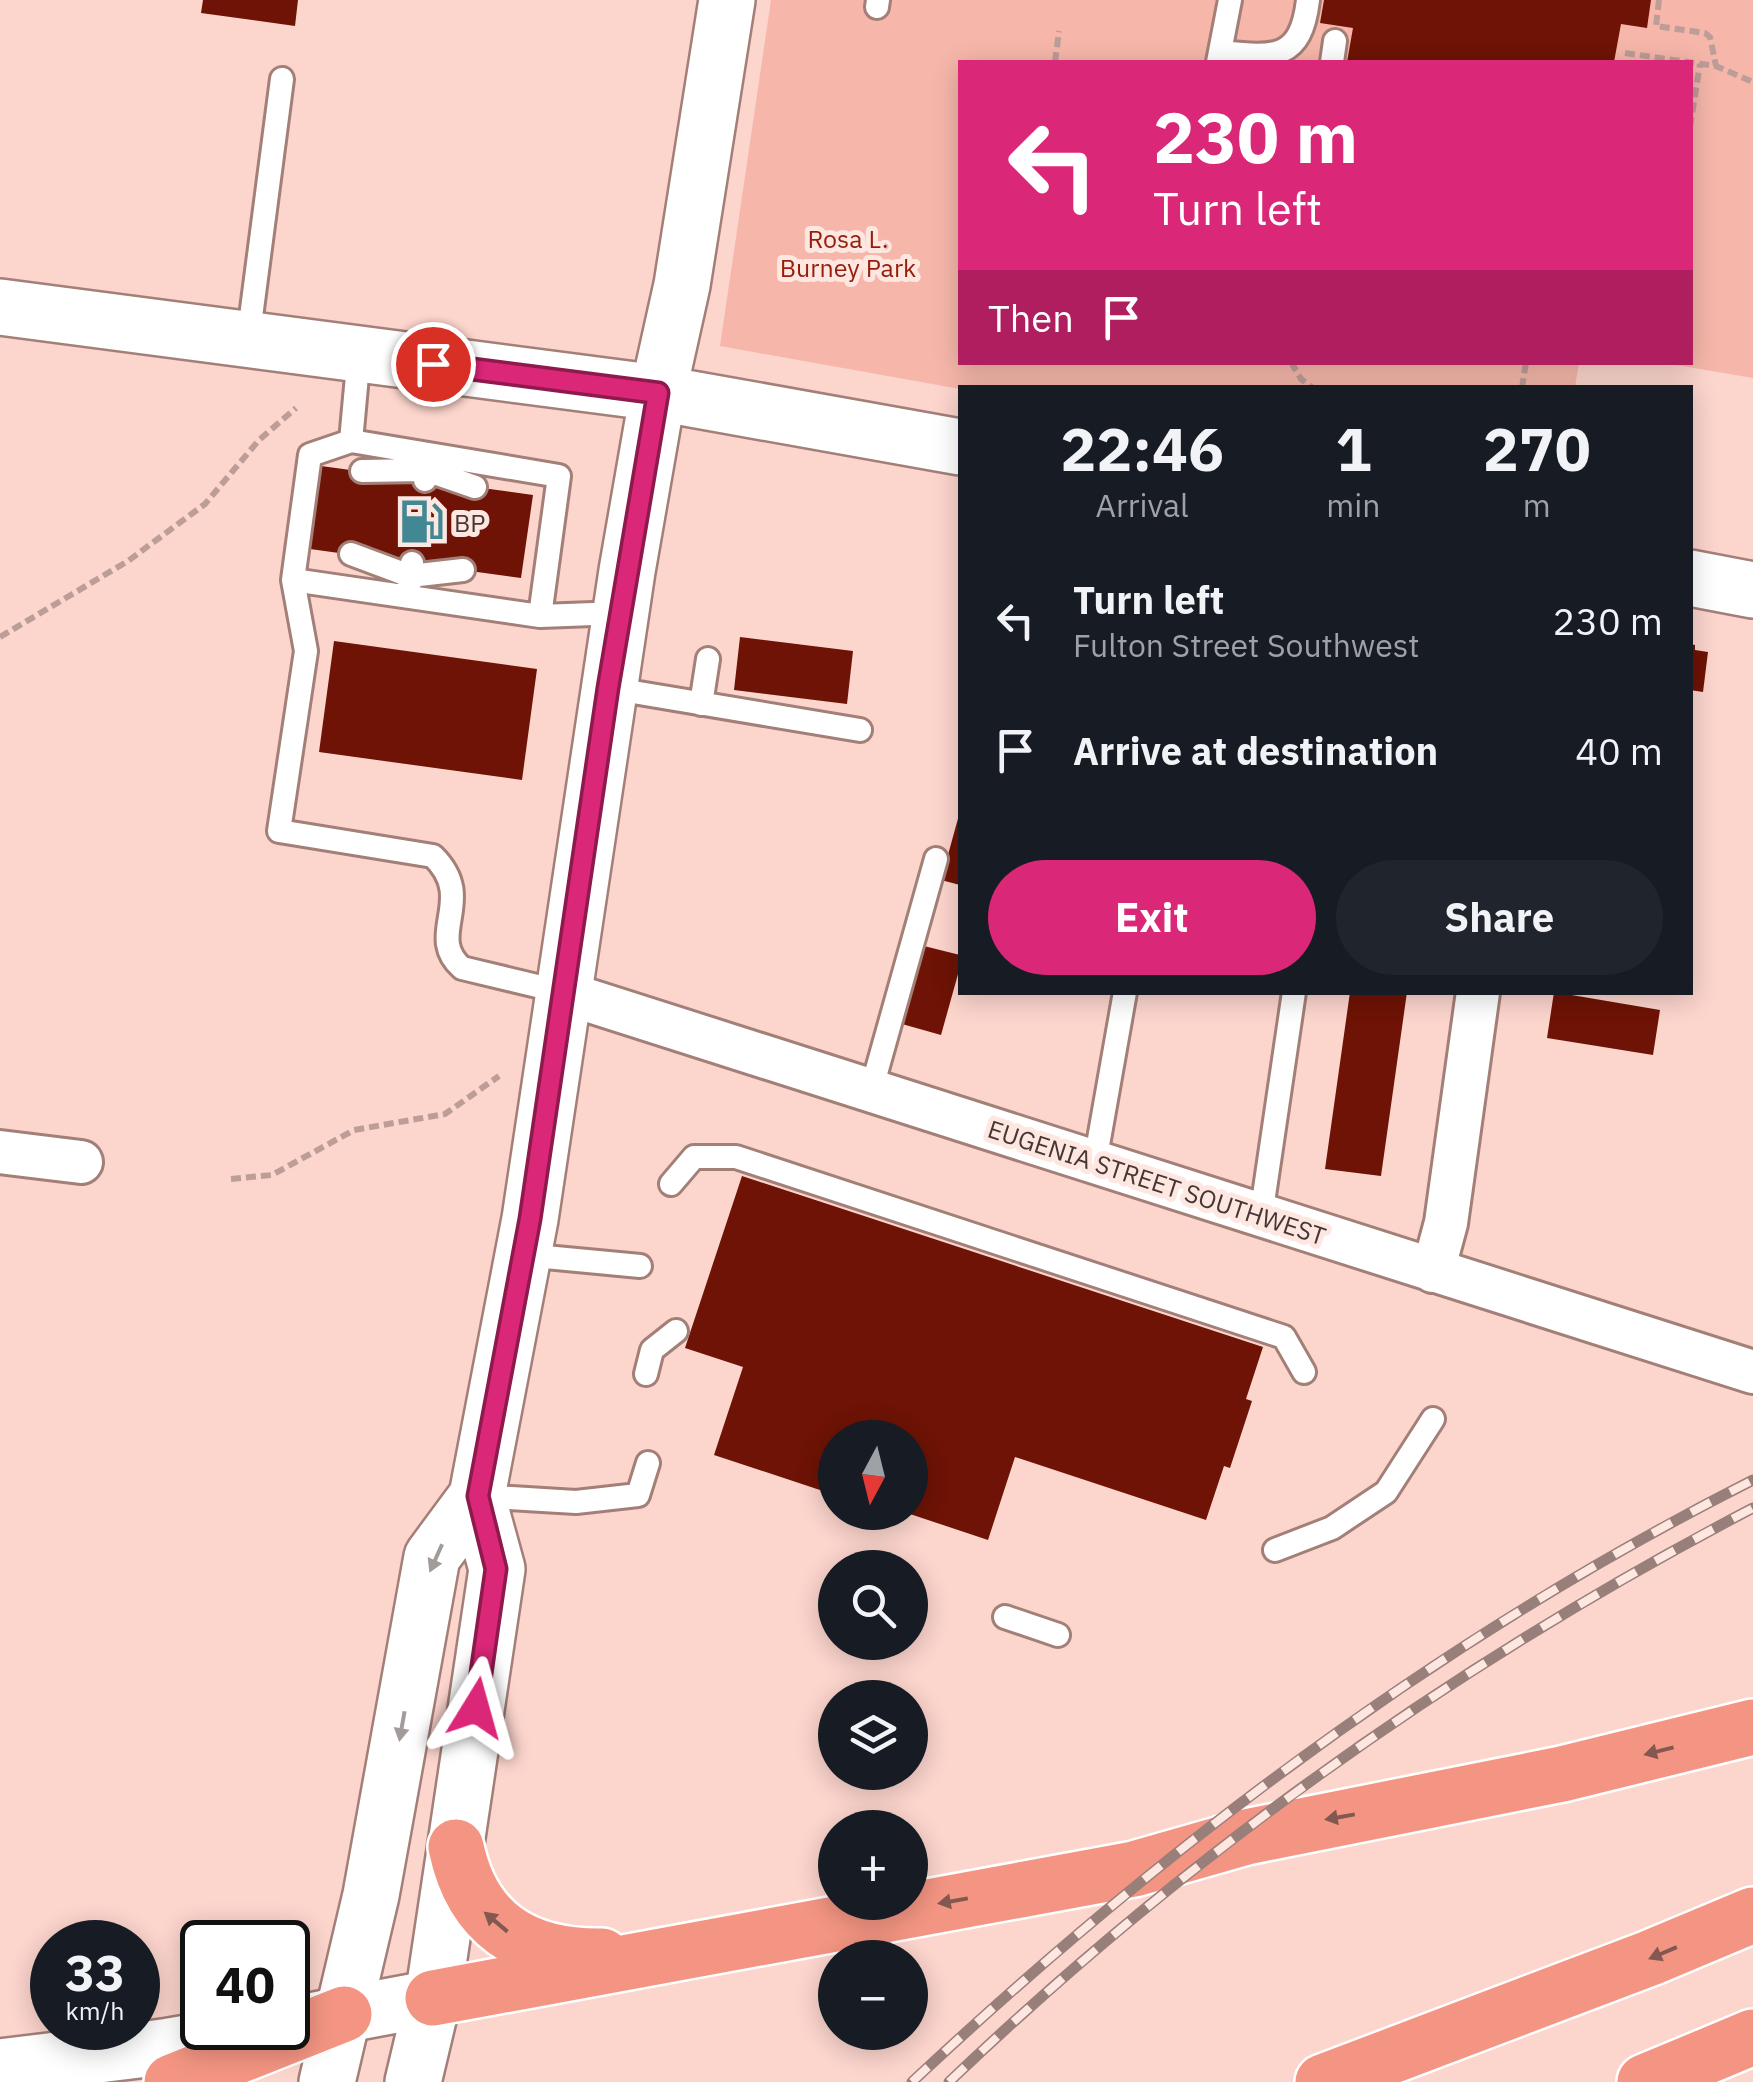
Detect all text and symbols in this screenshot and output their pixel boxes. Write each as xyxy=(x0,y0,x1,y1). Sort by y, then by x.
text: 230 m xyxy=(1153,91,1358,182)
icon: left xyxy=(988,100,1118,230)
text: Turn left xyxy=(1153,179,1322,237)
park label: Rosa L. Burney Park xyxy=(780,222,916,284)
icon: arrive xyxy=(1094,290,1149,345)
text: Then xyxy=(988,293,1074,342)
pin xyxy=(391,322,476,407)
icon: arrive xyxy=(406,337,461,392)
text: 22:46 xyxy=(1060,409,1224,488)
text: 1 xyxy=(1335,409,1371,488)
text: 270 xyxy=(1483,409,1591,488)
text: Arrival xyxy=(1096,484,1189,526)
text: min xyxy=(1326,484,1380,526)
text: m xyxy=(1523,484,1551,526)
fuel station icon: BP xyxy=(397,498,445,546)
place label: BP xyxy=(454,506,485,539)
text: Turn left xyxy=(1073,575,1224,624)
icon: left xyxy=(988,593,1043,648)
text: 230 m xyxy=(1552,596,1663,645)
text: Fulton Street Southwest xyxy=(1073,624,1419,666)
icon: arrive xyxy=(988,723,1043,778)
text: Arrive at destination xyxy=(1073,726,1438,775)
text: 40 m xyxy=(1575,726,1663,775)
button: Exit xyxy=(988,860,1316,975)
button: Share xyxy=(1336,860,1663,975)
street label: EUGENIA STREET SOUTHWEST xyxy=(984,1112,1330,1252)
north arrow xyxy=(818,1420,928,1530)
map controls xyxy=(818,1420,928,2050)
one-way arrow xyxy=(428,1543,444,1572)
button: search xyxy=(818,1550,928,1660)
position arrow xyxy=(424,1656,528,1760)
button: layers xyxy=(818,1680,928,1790)
one-way arrow xyxy=(394,1711,409,1742)
one-way arrow xyxy=(1643,1744,1674,1759)
button: + xyxy=(818,1810,928,1920)
one-way arrow xyxy=(1324,1810,1356,1825)
one-way arrow xyxy=(938,1894,969,1910)
one-way arrow xyxy=(483,1911,508,1933)
speed limit sign: 40 xyxy=(180,1920,310,2050)
text: 33 xyxy=(65,1940,125,2005)
button: − xyxy=(818,1940,928,2050)
one-way arrow xyxy=(1648,1945,1678,1961)
text: km/h xyxy=(66,1994,124,2027)

